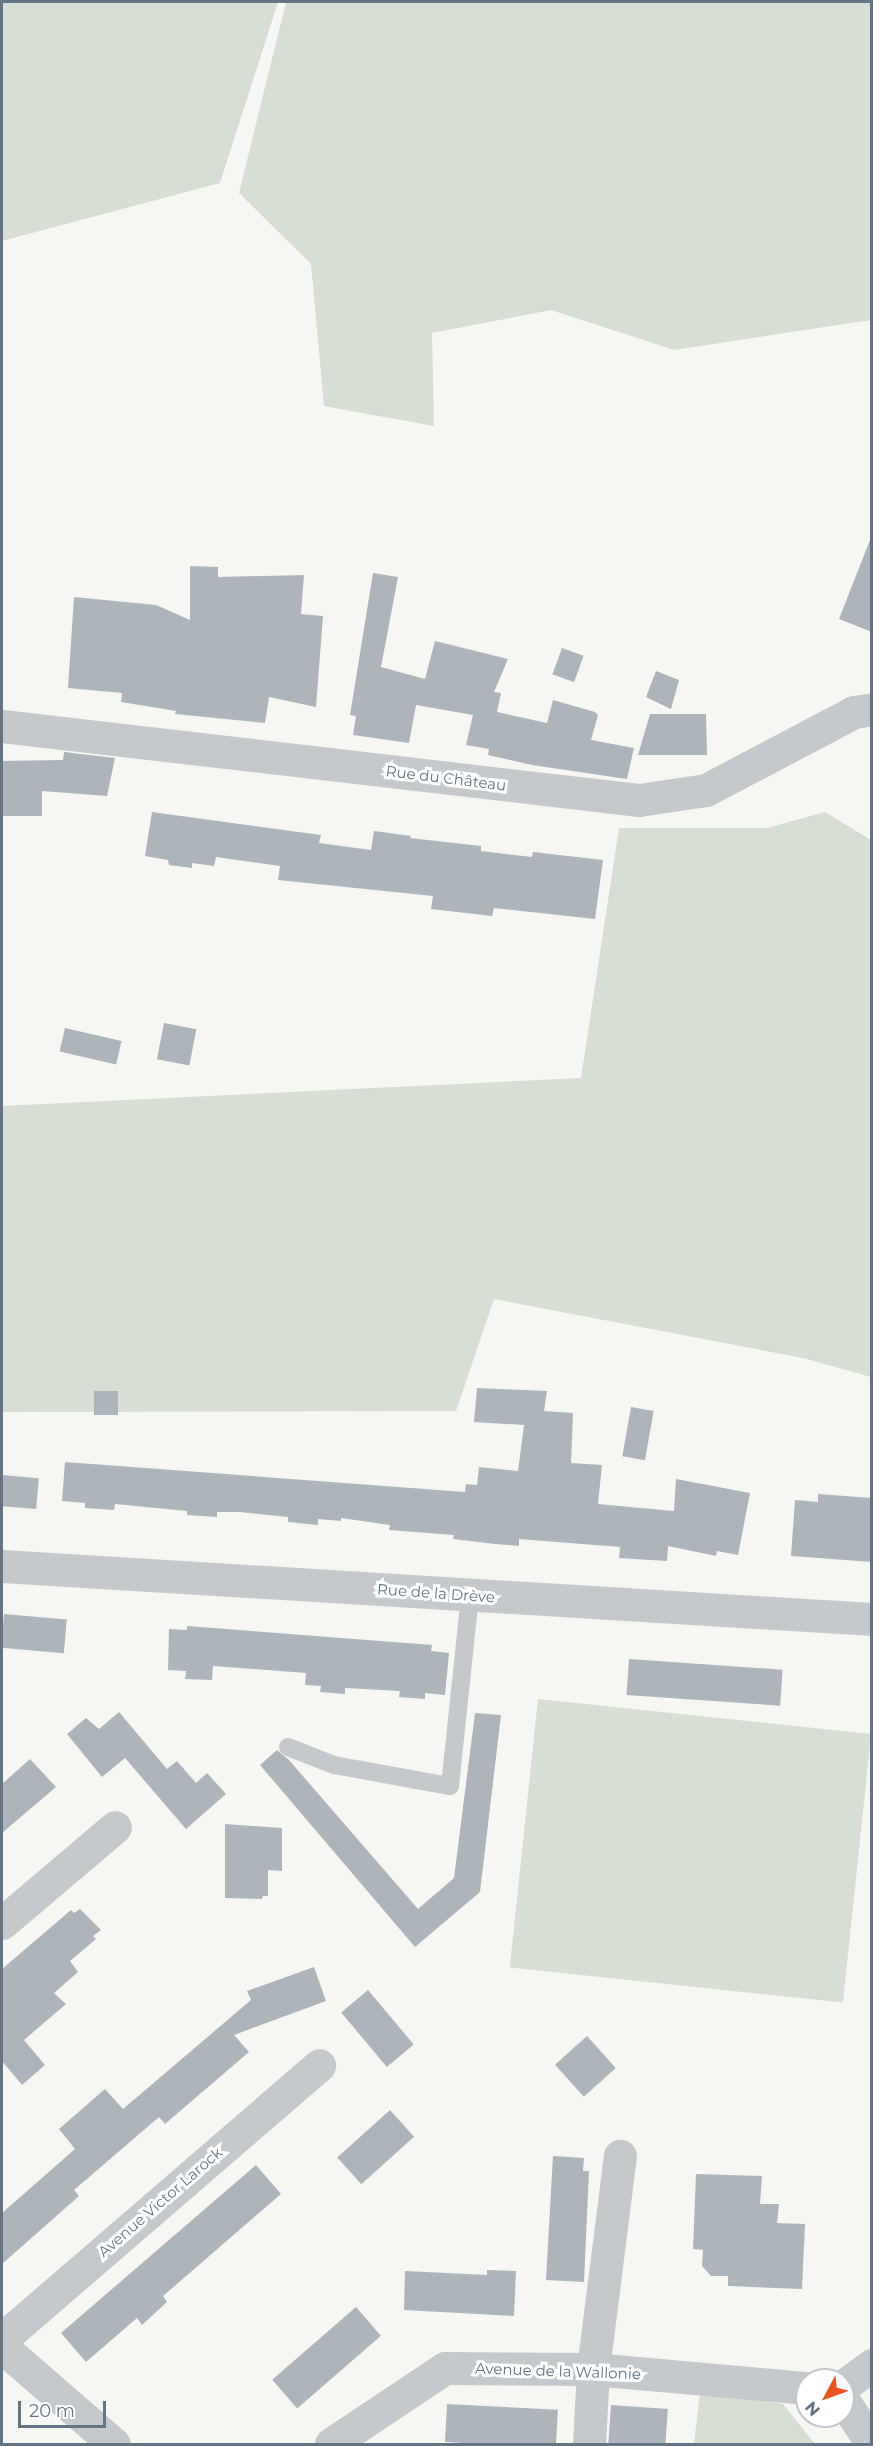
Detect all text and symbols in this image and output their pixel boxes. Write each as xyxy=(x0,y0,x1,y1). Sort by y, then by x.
street label: Rue du Château xyxy=(385,762,507,794)
street label: Rue de la Drève xyxy=(377,1580,495,1606)
street label: Avenue Victor Larock xyxy=(94,2143,226,2261)
street label: Avenue de la Wallonie xyxy=(475,2359,641,2383)
north arrow xyxy=(795,2368,855,2428)
scale bar xyxy=(21,2389,110,2427)
text: N xyxy=(801,2398,824,2420)
text: 20 m xyxy=(29,2400,75,2422)

